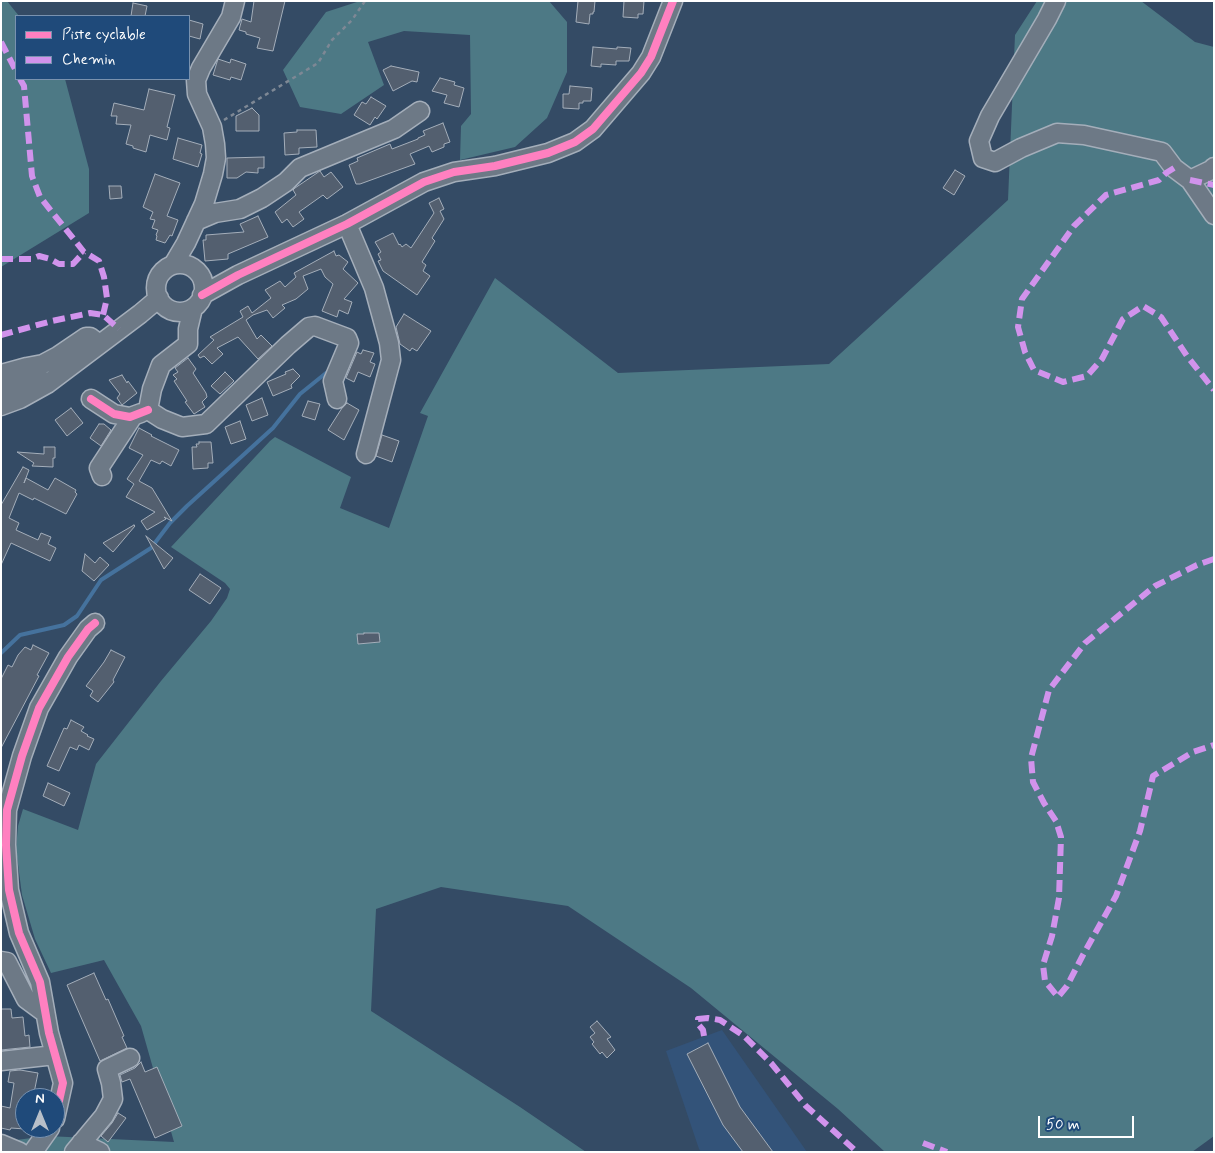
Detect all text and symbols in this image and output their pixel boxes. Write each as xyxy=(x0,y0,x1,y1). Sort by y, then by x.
legend xyxy=(15,15,190,80)
text: Piste cyclable xyxy=(62,25,146,45)
text: Chemin xyxy=(62,50,115,70)
north arrow xyxy=(15,1088,65,1138)
text: N xyxy=(35,1090,45,1108)
scale bar xyxy=(1040,1106,1136,1138)
text: 50 m xyxy=(1046,1115,1080,1135)

